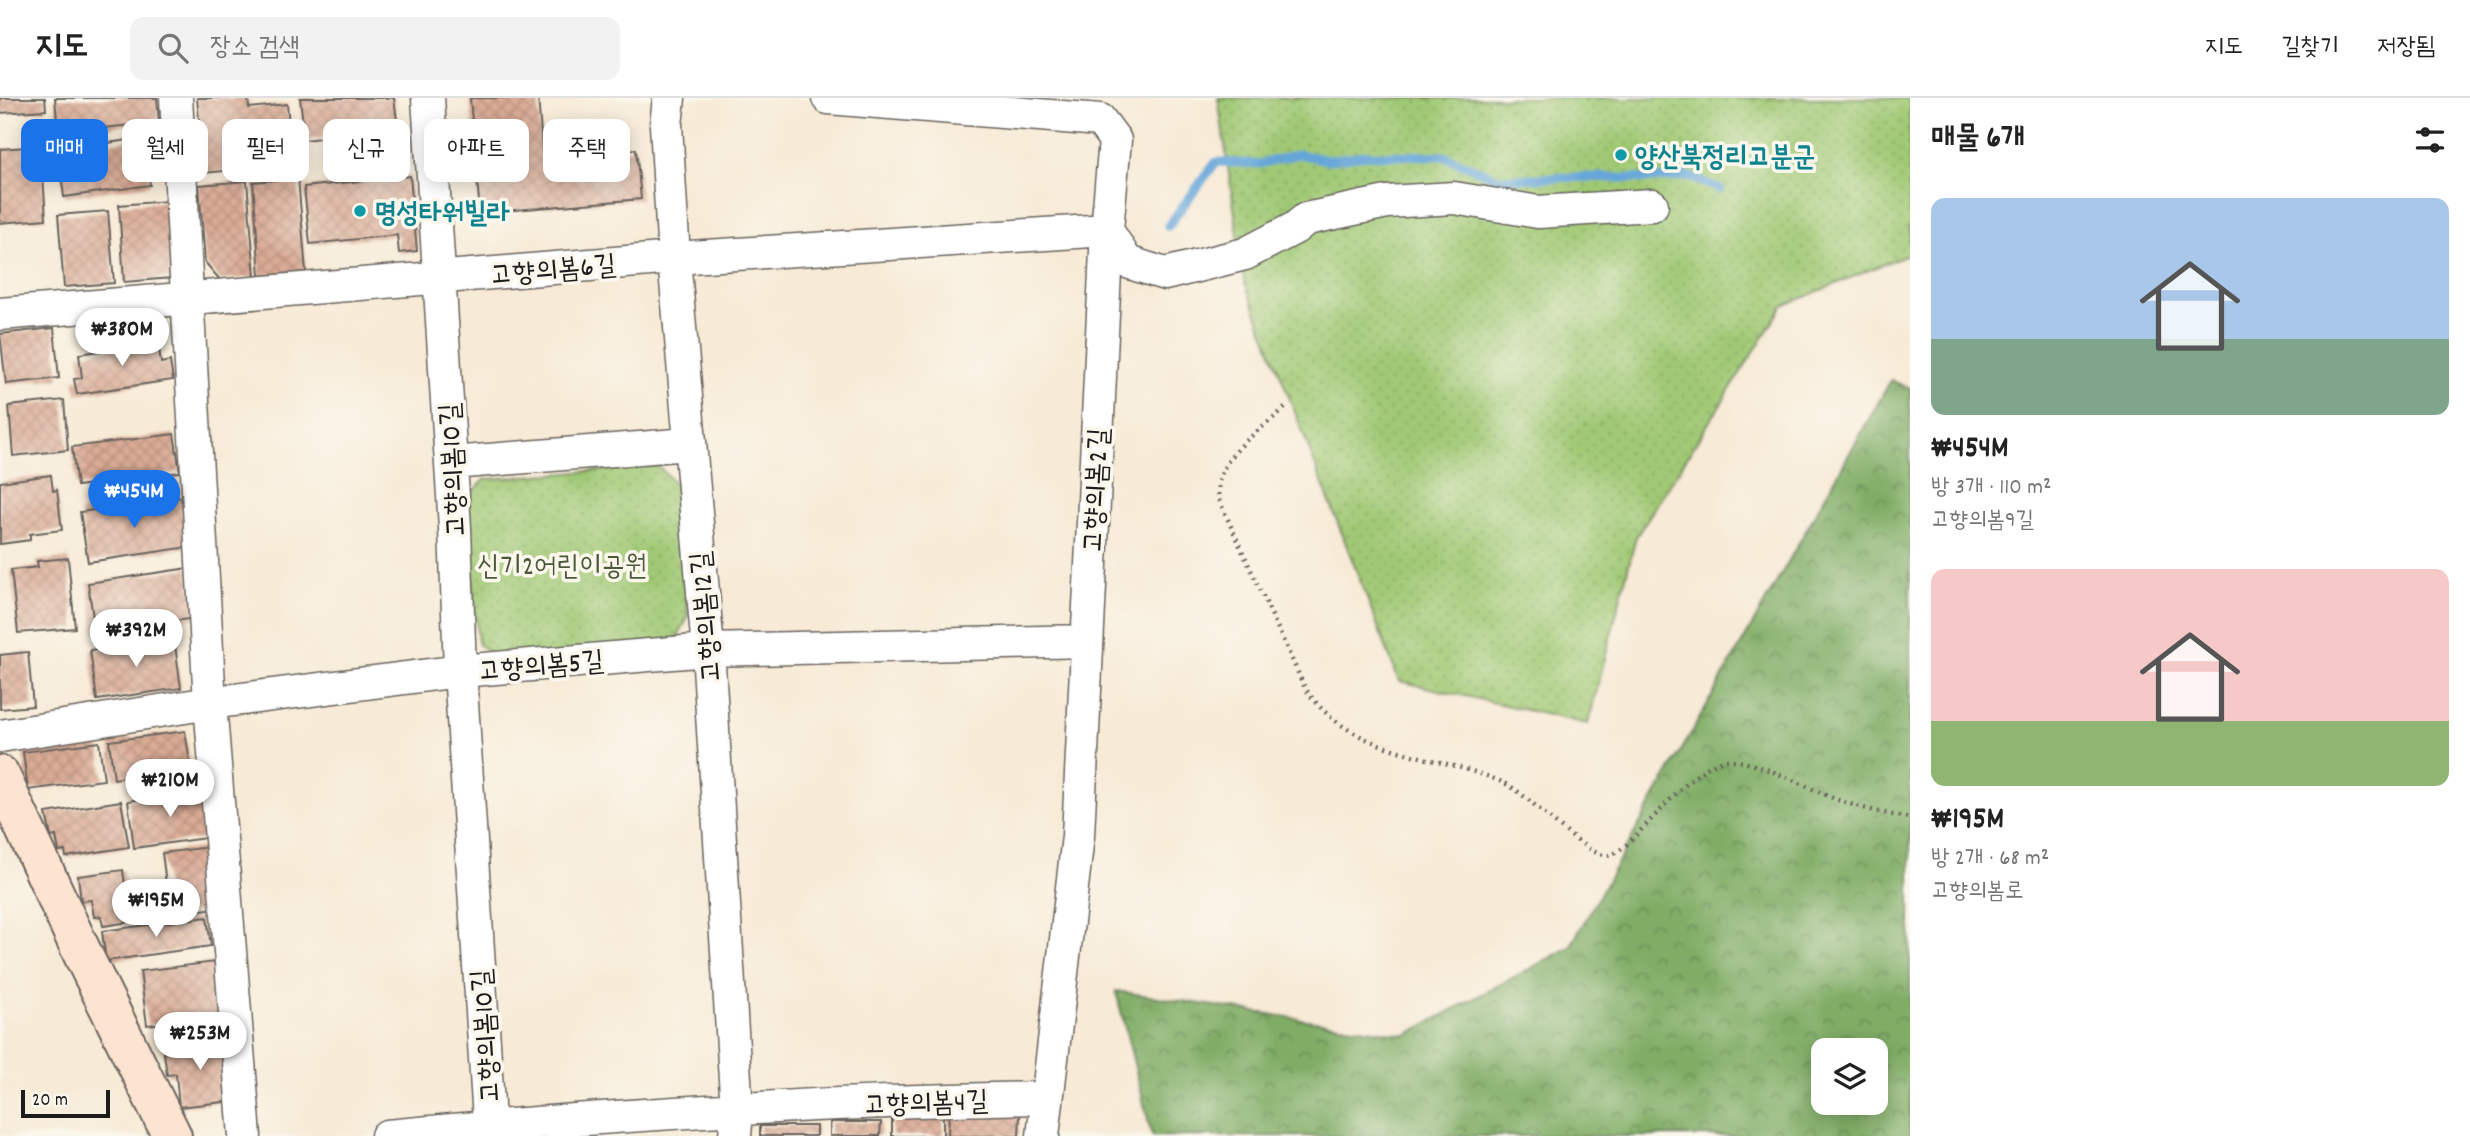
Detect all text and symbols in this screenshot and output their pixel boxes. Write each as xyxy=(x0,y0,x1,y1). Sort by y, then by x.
search box xyxy=(130,17,620,80)
text: 지도 xyxy=(35,25,88,72)
icon: search xyxy=(154,29,192,67)
text: 장소 검색 xyxy=(210,30,300,67)
text: 지도 xyxy=(2205,31,2243,65)
text: 길찾기 xyxy=(2281,31,2339,65)
text: 저장됨 xyxy=(2377,31,2435,65)
chip: 매매 xyxy=(21,119,108,182)
chip: 월세 xyxy=(122,119,208,182)
chip: 필터 xyxy=(222,119,309,182)
chip: 신규 xyxy=(323,119,410,182)
chip: 아파트 xyxy=(424,119,529,182)
chip: 주택 xyxy=(543,119,630,182)
text: 매물 6개 xyxy=(1931,119,2025,162)
icon: filters xyxy=(2411,121,2449,159)
place label: 양산북정리고분군 xyxy=(1635,140,1815,180)
marker: 양산북정리고분군 xyxy=(1613,147,1629,163)
place label: 명성타워빌라 xyxy=(374,196,510,236)
marker: 명성타워빌라 xyxy=(352,203,368,219)
icon: home xyxy=(2127,243,2253,369)
street label: 고향의봄6길 xyxy=(489,248,618,298)
pin: ₩380M xyxy=(73,308,171,368)
text: ₩380M xyxy=(91,314,153,347)
street label: 고향의봄10길 xyxy=(433,402,479,538)
street label: 고향의봄2길 xyxy=(1076,427,1122,554)
text: ₩454M xyxy=(1931,429,2009,472)
pin: ₩454M xyxy=(85,470,183,530)
text: 방 3개 · 110 m² xyxy=(1931,472,2051,505)
text: ₩454M xyxy=(104,476,164,509)
text: 고향의봄9길 xyxy=(1931,505,2034,538)
park label: 신기2어린이공원 xyxy=(477,549,647,589)
street label: 고향의봄12길 xyxy=(683,550,735,684)
pin: ₩392M xyxy=(87,610,185,669)
icon: home xyxy=(2127,614,2253,740)
text: ₩392M xyxy=(106,615,166,648)
street label: 고향의봄5길 xyxy=(477,644,606,694)
pin: ₩210M xyxy=(121,760,219,819)
text: ₩210M xyxy=(141,765,199,798)
text: ₩195M xyxy=(1931,800,2004,843)
text: 방 2개 · 68 m² xyxy=(1931,843,2049,876)
text: 고향의봄로 xyxy=(1931,876,2024,909)
pin: ₩195M xyxy=(107,880,205,939)
text: ₩195M xyxy=(128,885,184,918)
street label: 고향의봄10길 xyxy=(464,967,514,1104)
pin: ₩253M xyxy=(151,1012,249,1072)
text: ₩253M xyxy=(170,1018,230,1051)
map controls xyxy=(1811,1038,1888,1115)
button: layers xyxy=(1811,1038,1888,1115)
street label: 고향의봄4길 xyxy=(863,1084,989,1128)
scale bar xyxy=(21,1087,110,1119)
text: 20 m xyxy=(32,1088,68,1115)

